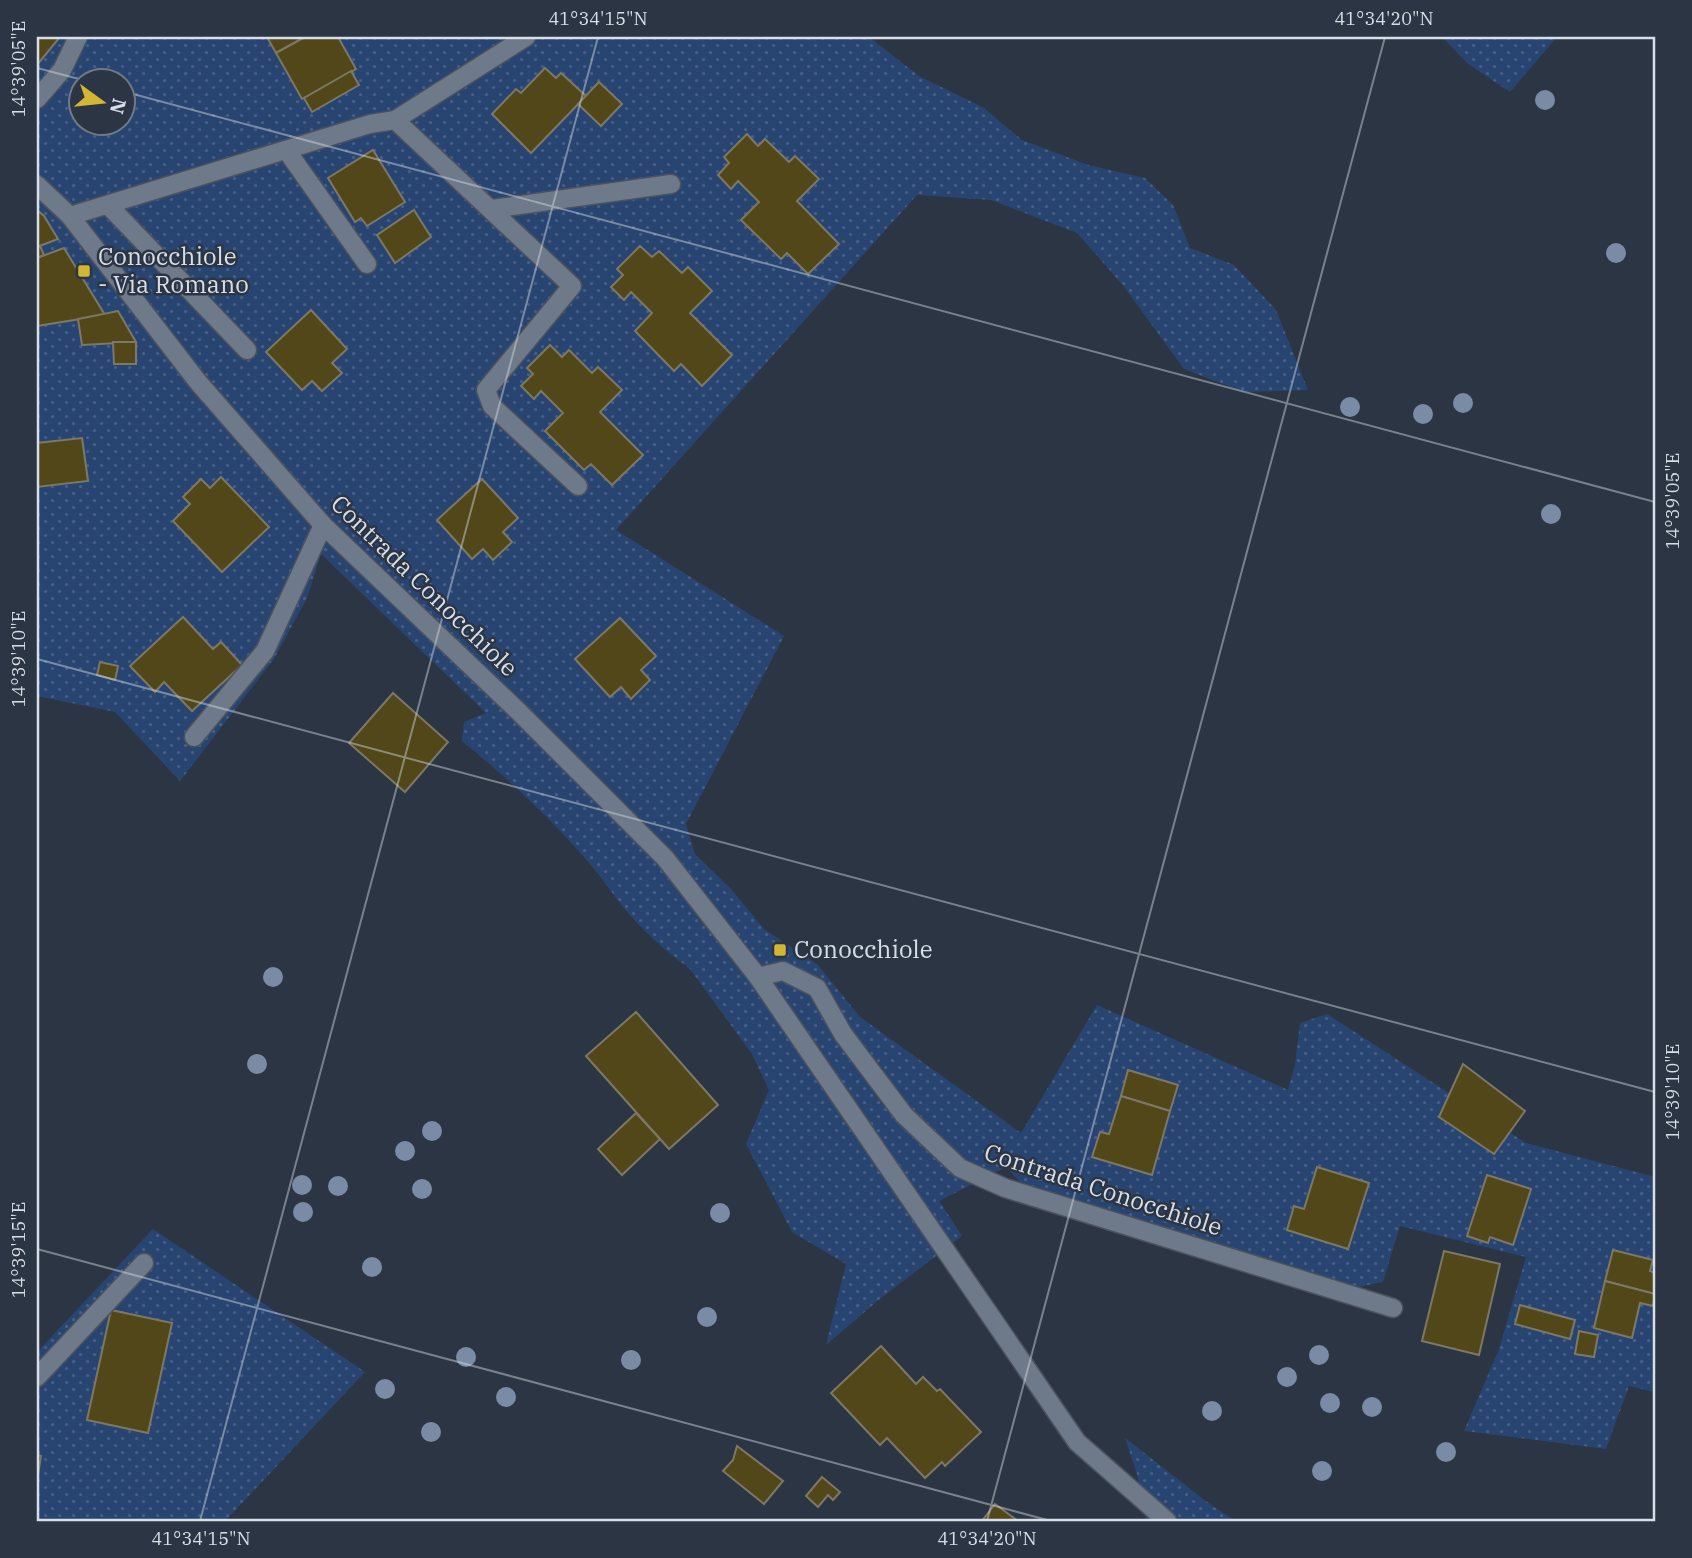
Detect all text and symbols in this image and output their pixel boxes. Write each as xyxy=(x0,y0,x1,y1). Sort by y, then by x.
text: 41°34'15"N xyxy=(549,7,648,30)
text: 41°34'20"N xyxy=(1335,7,1434,30)
text: 14°39'05"E xyxy=(7,21,30,117)
north arrow xyxy=(66,66,136,136)
text: N xyxy=(105,96,132,117)
place label: Conocchiole - Via Romano xyxy=(98,240,249,300)
marker: Conocchiole - Via Romano xyxy=(76,263,92,279)
text: 14°39'05"E xyxy=(1661,453,1684,549)
street label: Contrada Conocchiole xyxy=(324,488,525,683)
text: 14°39'10"E xyxy=(7,611,30,707)
place label: Conocchiole xyxy=(794,933,933,965)
marker: Conocchiole xyxy=(772,942,788,958)
text: 14°39'10"E xyxy=(1661,1044,1684,1140)
street label: Contrada Conocchiole xyxy=(980,1135,1226,1243)
text: 14°39'15"E xyxy=(7,1202,30,1298)
text: 41°34'15"N xyxy=(152,1527,251,1550)
text: 41°34'20"N xyxy=(938,1527,1037,1550)

